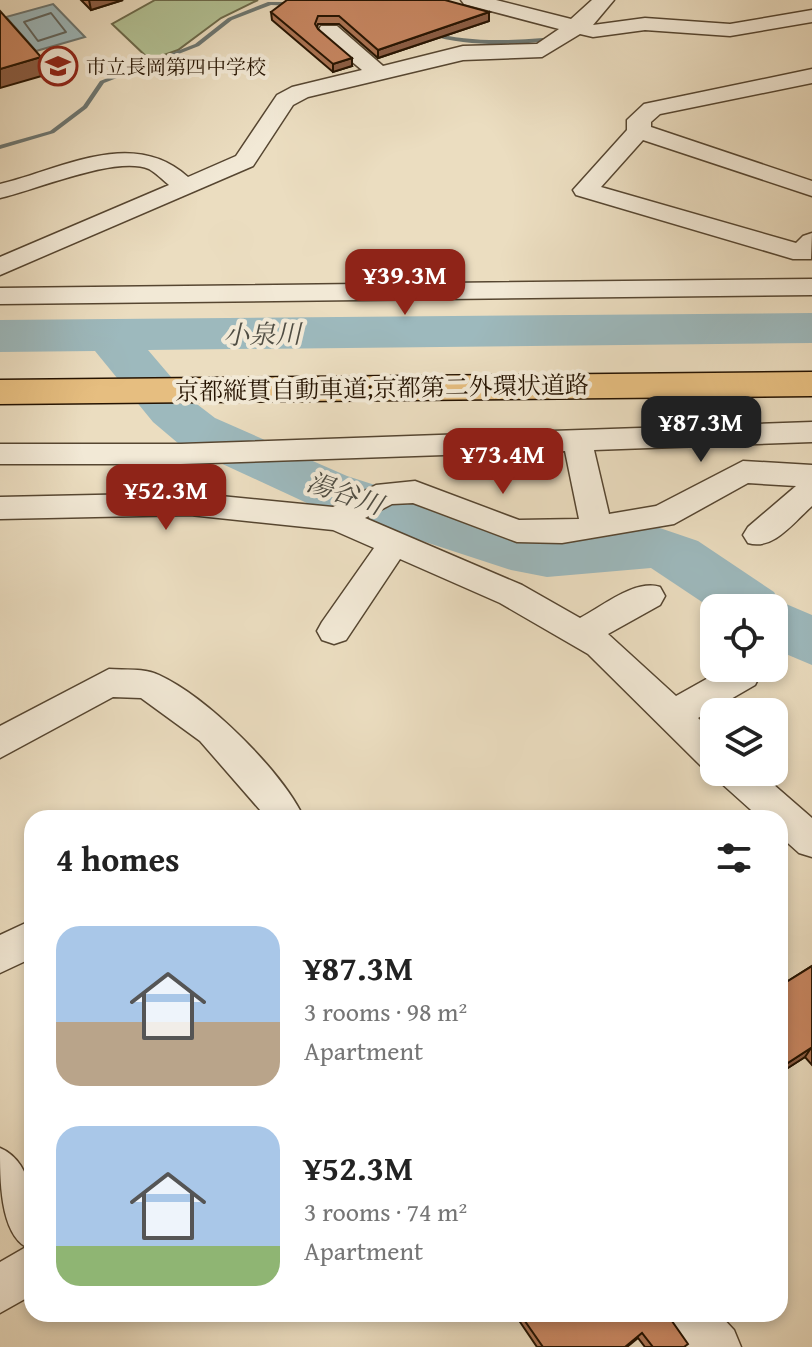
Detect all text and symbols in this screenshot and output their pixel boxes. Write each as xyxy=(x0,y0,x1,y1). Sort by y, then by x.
school or university icon: 市立長岡第四中学校 xyxy=(37,45,79,87)
place label: 市立長岡第四中学校 xyxy=(86,52,266,81)
pin: ¥39.3M xyxy=(340,249,470,317)
text: ¥39.3M xyxy=(363,255,447,294)
water label: 小泉川 xyxy=(223,314,304,354)
street label: 京都縦貫自動車道;京都第二外環状道路 xyxy=(175,367,589,409)
pin: ¥87.3M xyxy=(636,396,766,464)
text: ¥87.3M xyxy=(659,402,743,441)
pin: ¥73.4M xyxy=(438,428,568,496)
text: ¥73.4M xyxy=(461,434,545,473)
water label: 湯谷川 xyxy=(302,462,391,525)
pin: ¥52.3M xyxy=(101,464,231,532)
text: ¥52.3M xyxy=(124,470,208,509)
map controls xyxy=(700,594,788,786)
button: locate xyxy=(700,594,788,682)
button: layers xyxy=(700,698,788,786)
text: 4 homes xyxy=(56,834,180,883)
icon: filters xyxy=(712,836,756,880)
text: ¥87.3M xyxy=(304,943,413,992)
icon: home xyxy=(120,958,216,1054)
text: 3 rooms · 98 m² xyxy=(304,992,467,1031)
text: Apartment xyxy=(304,1031,423,1070)
text: ¥52.3M xyxy=(304,1143,413,1192)
icon: home xyxy=(120,1158,216,1254)
text: 3 rooms · 74 m² xyxy=(304,1192,467,1231)
text: Apartment xyxy=(304,1231,423,1270)

